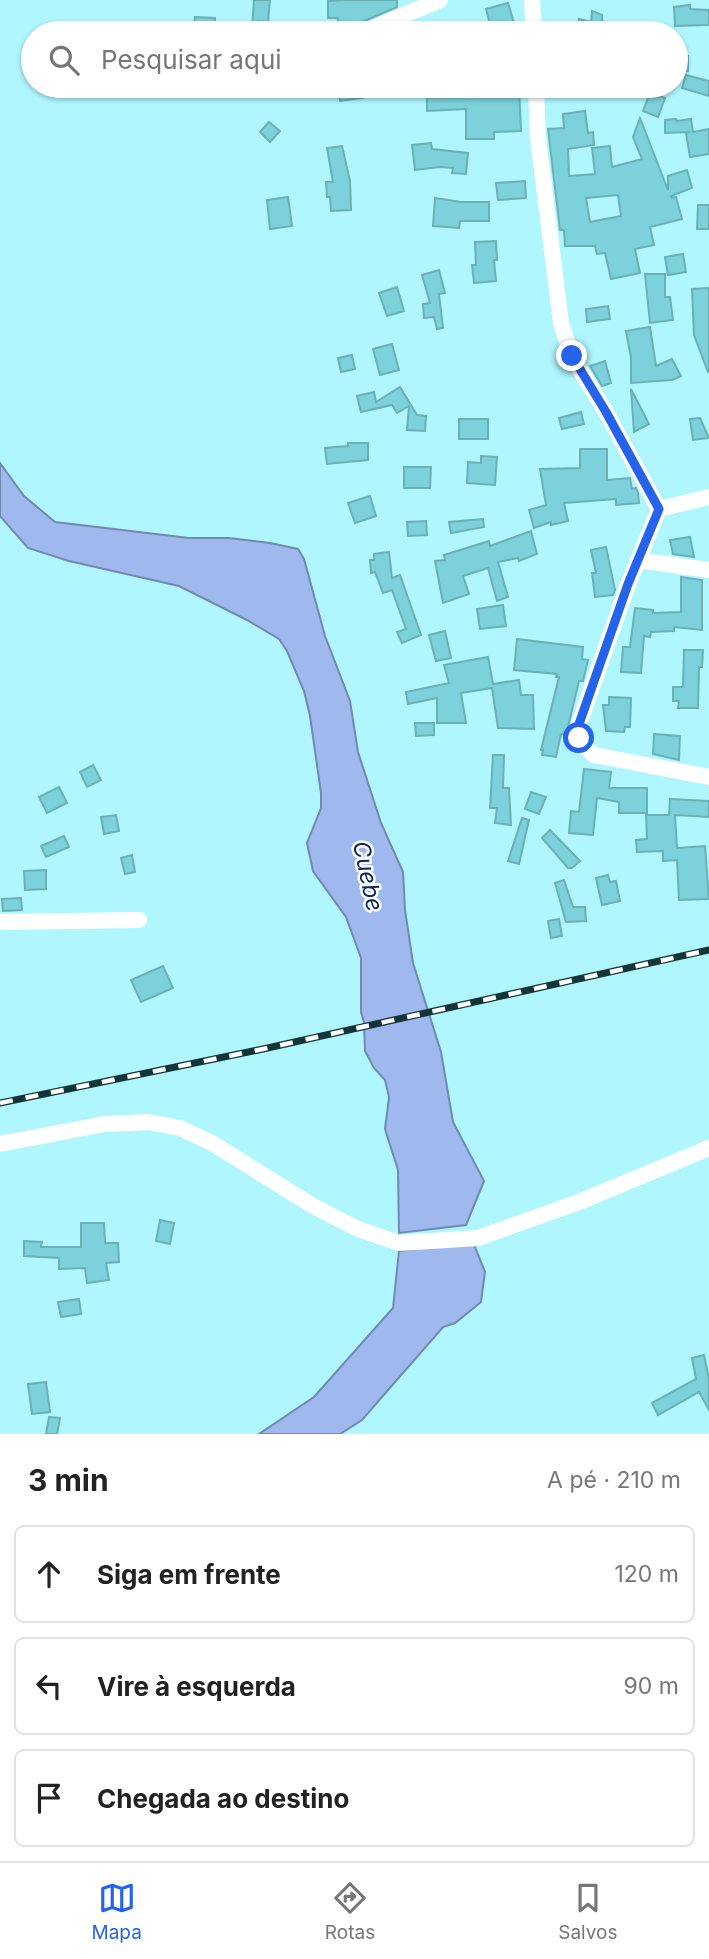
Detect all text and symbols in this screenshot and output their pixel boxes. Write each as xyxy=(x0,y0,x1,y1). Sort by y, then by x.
search box xyxy=(21,21,688,98)
icon: search xyxy=(45,41,83,79)
text: Pesquisar aqui xyxy=(101,44,282,75)
route end xyxy=(556,340,587,371)
route start xyxy=(563,722,594,753)
water label: Cuebe xyxy=(347,838,389,914)
text: 3 min xyxy=(28,1462,109,1498)
text: A pé · 210 m xyxy=(547,1466,681,1494)
icon: ahead xyxy=(30,1555,68,1593)
text: Siga em frente xyxy=(97,1559,281,1590)
text: 120 m xyxy=(614,1560,679,1588)
icon: left xyxy=(30,1667,68,1705)
text: Vire à esquerda xyxy=(97,1671,296,1702)
text: 90 m xyxy=(624,1672,679,1700)
icon: arrive xyxy=(30,1779,68,1817)
text: Chegada ao destino xyxy=(97,1783,349,1814)
tab: Mapa xyxy=(92,1879,142,1944)
tab: Rotas xyxy=(325,1879,375,1944)
tab: Salvos xyxy=(558,1879,617,1944)

